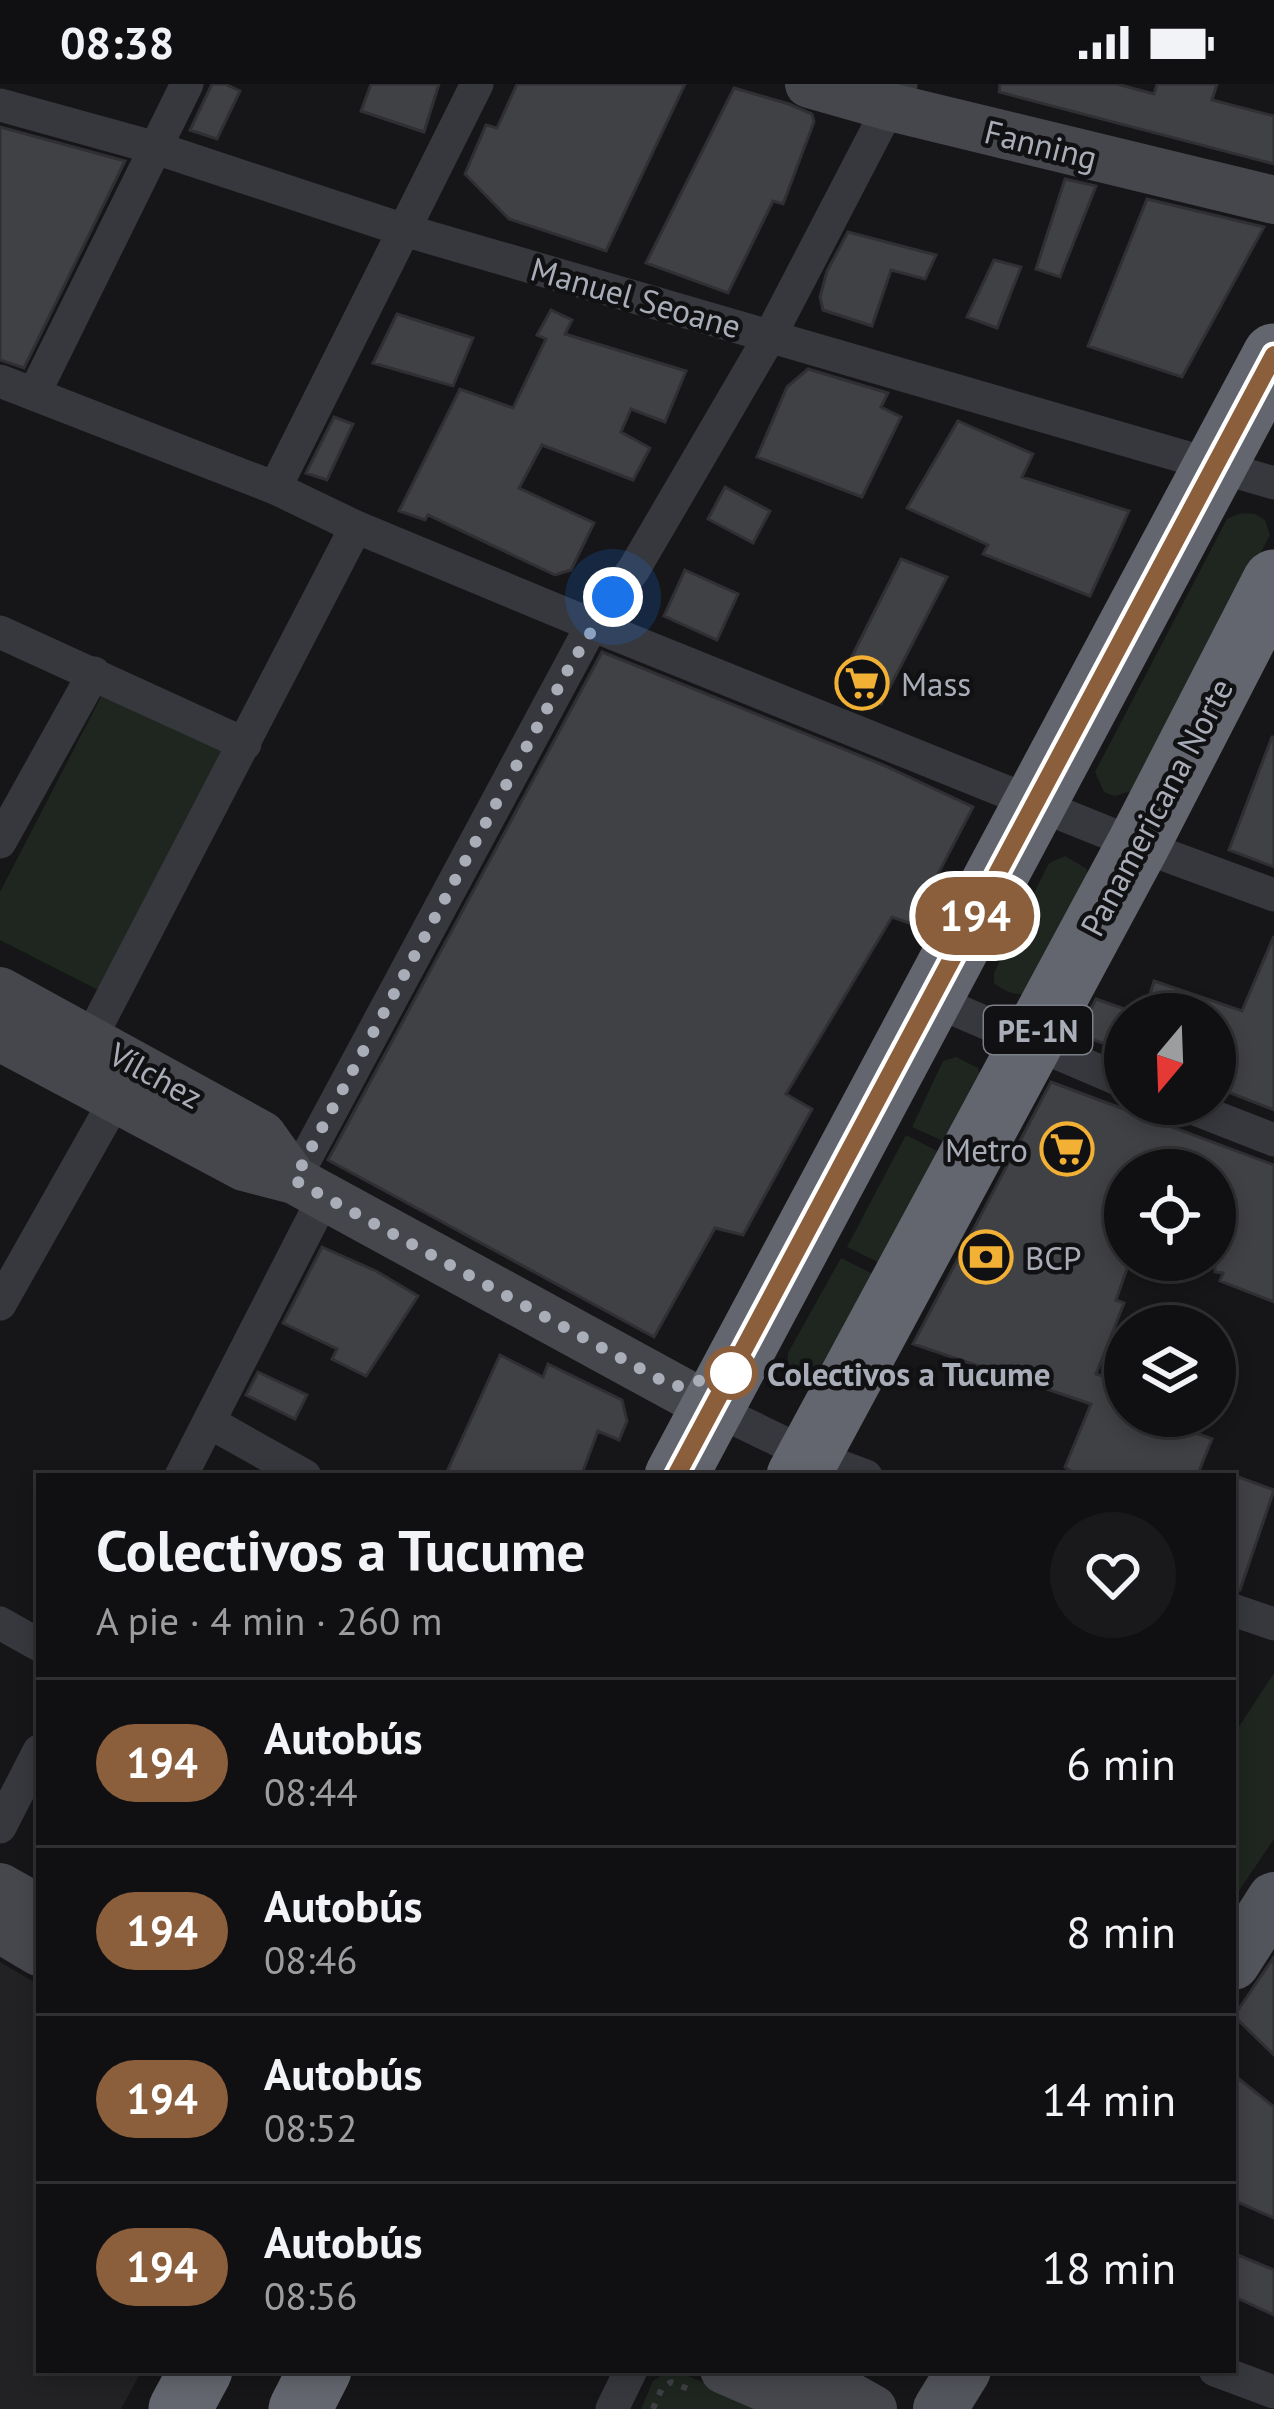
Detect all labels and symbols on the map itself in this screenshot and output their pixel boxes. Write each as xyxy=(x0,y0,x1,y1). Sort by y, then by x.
street label: Fanning xyxy=(980,109,1102,179)
street label: Manuel Seoane xyxy=(526,247,746,347)
your location xyxy=(583,567,643,627)
supermarket icon: Mass xyxy=(834,655,890,711)
place label: Mass xyxy=(901,662,971,705)
street label: Panamericana Norte xyxy=(1070,671,1242,943)
line badge: 194 xyxy=(906,877,1044,955)
north arrow xyxy=(1104,993,1236,1125)
road number: PE-1N xyxy=(984,1006,1092,1054)
street label: Vílchez xyxy=(101,1032,210,1118)
supermarket icon: Metro xyxy=(1039,1121,1095,1177)
place label: Metro xyxy=(945,1128,1028,1171)
bank icon: BCP xyxy=(958,1229,1014,1285)
place label: BCP xyxy=(1025,1236,1082,1279)
marker: Colectivos a Tucume xyxy=(706,1348,756,1398)
place label: Colectivos a Tucume xyxy=(767,1352,1050,1395)

